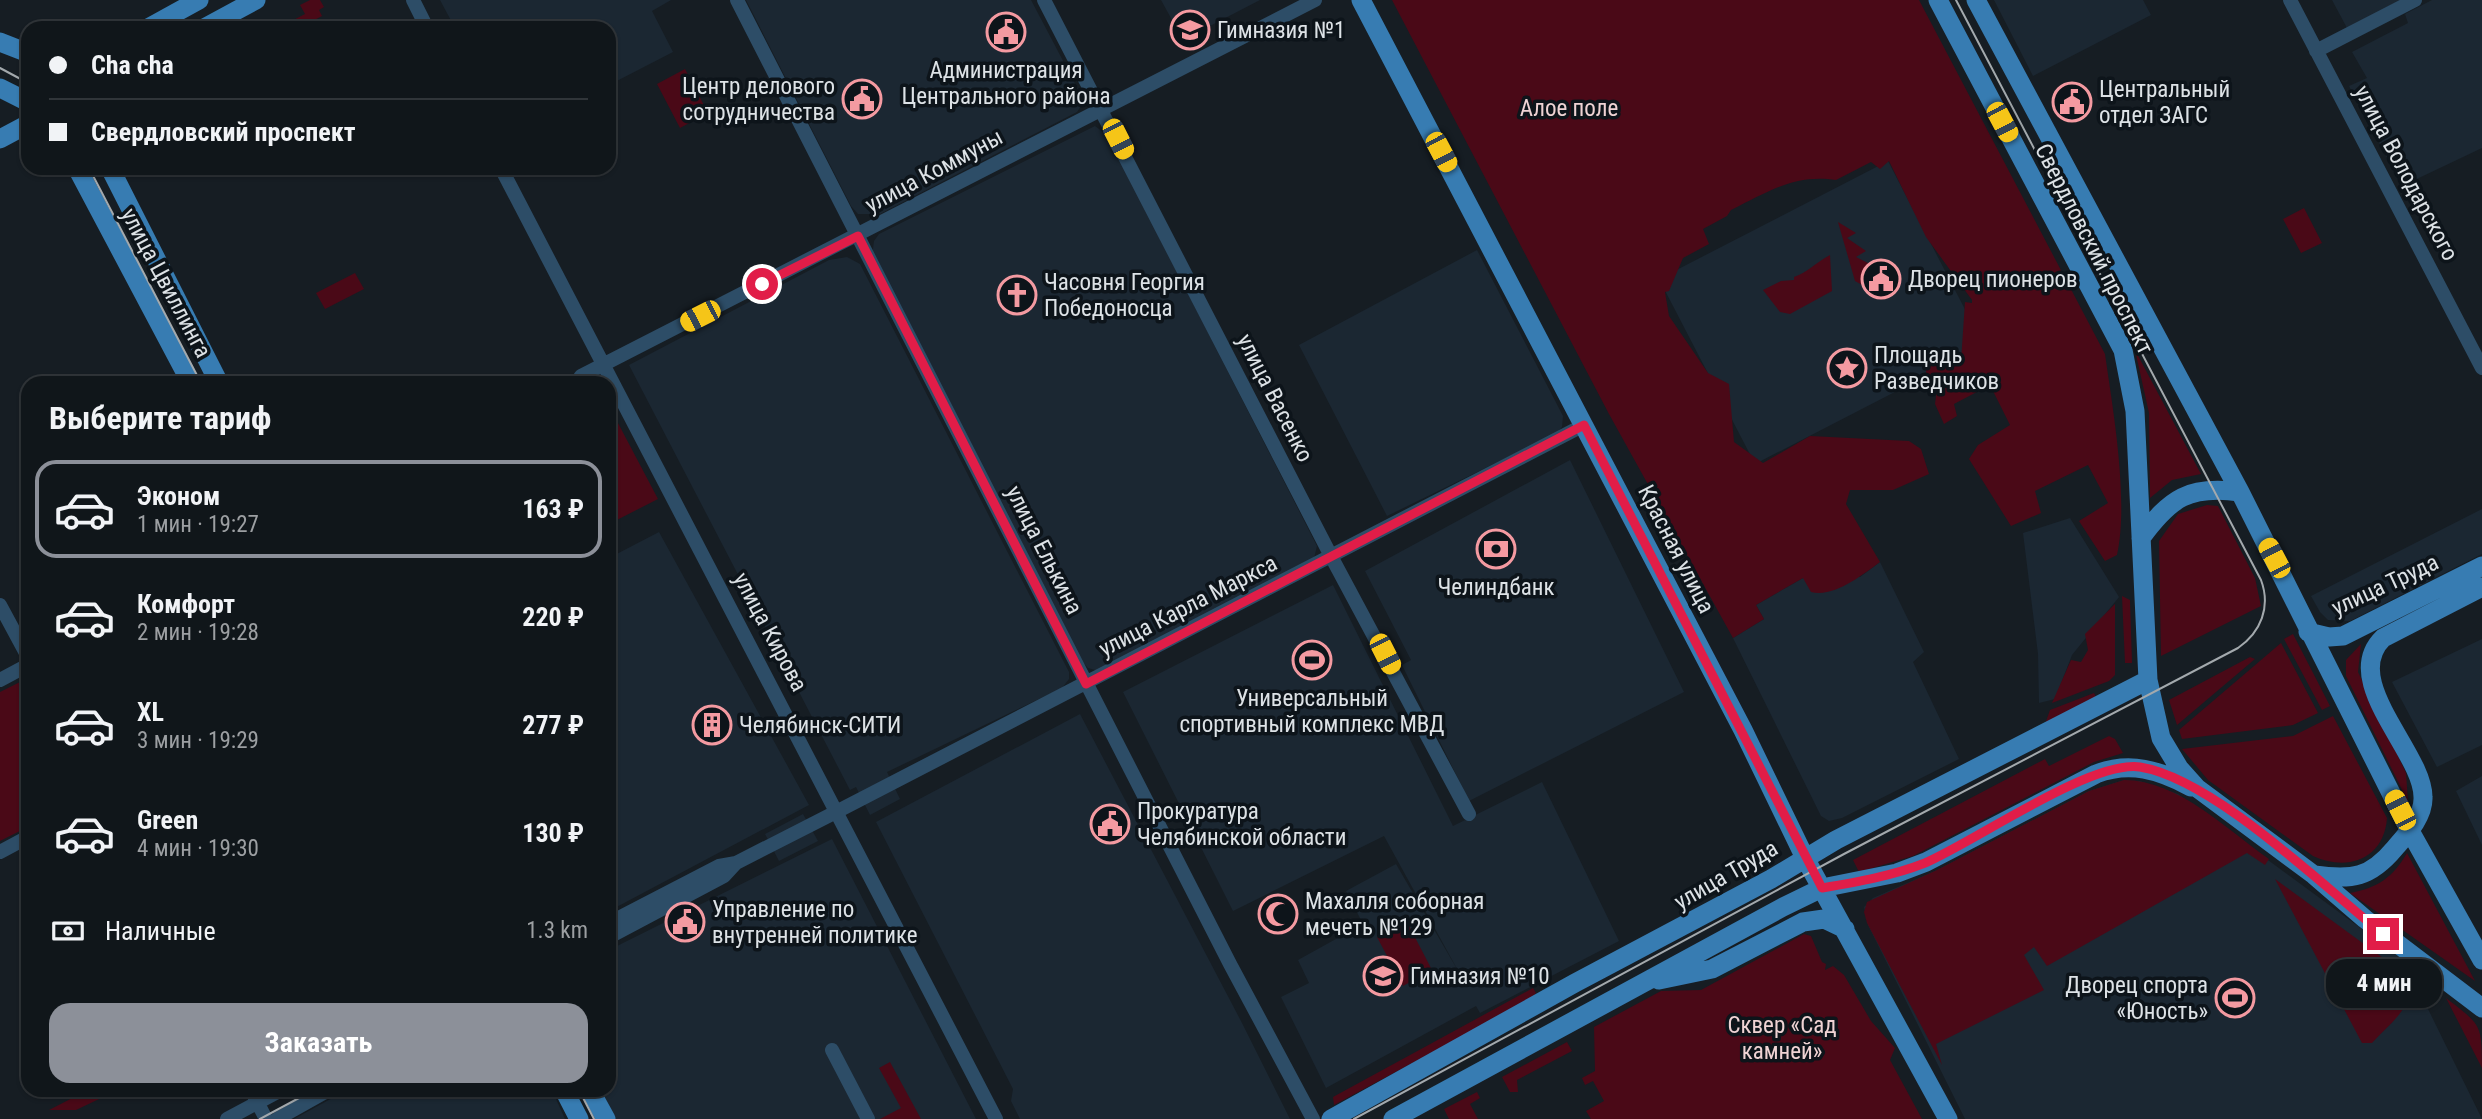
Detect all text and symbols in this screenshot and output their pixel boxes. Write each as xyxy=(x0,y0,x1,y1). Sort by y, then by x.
school or university icon: Гимназия №1 xyxy=(1169,9,1211,51)
public building icon: Администрация Центрального района xyxy=(985,11,1027,53)
place label: Гимназия №1 xyxy=(1217,17,1345,44)
text: Cha cha xyxy=(91,50,174,80)
place label: Администрация Центрального района xyxy=(902,57,1110,110)
place label: Центр делового сотрудничества xyxy=(682,73,835,126)
place label: Центральный отдел ЗАГС xyxy=(2099,76,2230,129)
public building icon: Центр делового сотрудничества xyxy=(841,78,883,120)
public building icon: Центральный отдел ЗАГС xyxy=(2051,81,2093,123)
street label: улица Володарского xyxy=(2348,81,2464,265)
park label: Алое поле xyxy=(1520,95,1618,122)
car xyxy=(1983,99,2022,145)
car xyxy=(1100,116,1137,162)
text: Свердловский проспект xyxy=(91,117,356,147)
street label: улица Коммуны xyxy=(861,123,1007,219)
car xyxy=(1422,129,1461,175)
street label: Свердловский проспект xyxy=(2029,139,2159,359)
street label: улица Цвиллинга xyxy=(115,204,217,362)
public building icon: Дворец пионеров xyxy=(1860,258,1902,300)
place label: Дворец пионеров xyxy=(1908,266,2078,293)
route start xyxy=(746,268,778,300)
place label: Часовня Георгия Победоносца xyxy=(1044,269,1205,322)
church icon: Часовня Георгия Победоносца xyxy=(996,274,1038,316)
car xyxy=(677,297,724,335)
street label: улица Васенко xyxy=(1231,330,1319,466)
place label: Площадь Разведчиков xyxy=(1874,342,1999,395)
place icon: Площадь Разведчиков xyxy=(1826,347,1868,389)
text: Выберите тариф xyxy=(49,399,271,437)
icon: car xyxy=(53,478,116,541)
street label: Красная улица xyxy=(1632,480,1720,618)
text: Эконом xyxy=(137,481,220,511)
street label: улица Елькина xyxy=(1000,481,1088,619)
text: 163 ₽ xyxy=(522,494,584,524)
text: 1 мин · 19:27 xyxy=(137,511,259,538)
bank icon: Челиндбанк xyxy=(1475,528,1517,570)
car xyxy=(2255,535,2294,581)
street label: улица Карла Маркса xyxy=(1094,549,1282,663)
street label: улица Труда xyxy=(2327,549,2443,621)
street label: улица Кирова xyxy=(727,568,813,696)
place label: Челиндбанк xyxy=(1438,574,1555,601)
icon: car xyxy=(53,586,116,649)
text: Комфорт xyxy=(137,589,235,619)
text: 220 ₽ xyxy=(522,602,584,632)
text: 2 мин · 19:28 xyxy=(137,619,259,646)
car xyxy=(1367,631,1404,677)
sports icon: Универсальный спортивный комплекс МВД xyxy=(1291,639,1333,681)
place label: Универсальный спортивный комплекс МВД xyxy=(1179,685,1445,738)
icon: car xyxy=(53,694,116,757)
text: XL xyxy=(137,697,164,727)
building icon: Челябинск-СИТИ xyxy=(691,704,733,746)
text: 277 ₽ xyxy=(522,710,584,740)
place label: Челябинск-СИТИ xyxy=(739,712,901,739)
text: 3 мин · 19:29 xyxy=(137,727,259,754)
car xyxy=(2382,787,2419,833)
place label: Прокуратура Челябинской области xyxy=(1137,798,1346,851)
icon: car xyxy=(53,802,116,865)
public building icon: Прокуратура Челябинской области xyxy=(1089,803,1131,845)
text: Green xyxy=(137,805,198,835)
text: 130 ₽ xyxy=(522,818,584,848)
text: 4 мин · 19:30 xyxy=(137,835,259,862)
street label: улица Труда xyxy=(1670,835,1782,915)
place label: Махалля соборная мечеть №129 xyxy=(1305,888,1484,941)
mosque icon: Махалля соборная мечеть №129 xyxy=(1257,893,1299,935)
place label: Управление по внутренней политике xyxy=(712,896,918,949)
public building icon: Управление по внутренней политике xyxy=(664,901,706,943)
icon: cash xyxy=(49,912,87,950)
text: Наличные xyxy=(105,916,216,946)
text: 1.3 km xyxy=(526,917,588,944)
route end xyxy=(2367,918,2399,950)
school or university icon: Гимназия №10 xyxy=(1362,955,1404,997)
callout: 4 мин xyxy=(2325,958,2441,1007)
place label: Гимназия №10 xyxy=(1410,963,1550,990)
text: 4 мин xyxy=(2356,970,2412,997)
place label: Дворец спорта «Юность» xyxy=(2065,972,2208,1025)
sports icon: Дворец спорта «Юность» xyxy=(2214,977,2256,1019)
button: Заказать xyxy=(49,1003,588,1083)
park label: Сквер «Сад камней» xyxy=(1727,1012,1837,1065)

